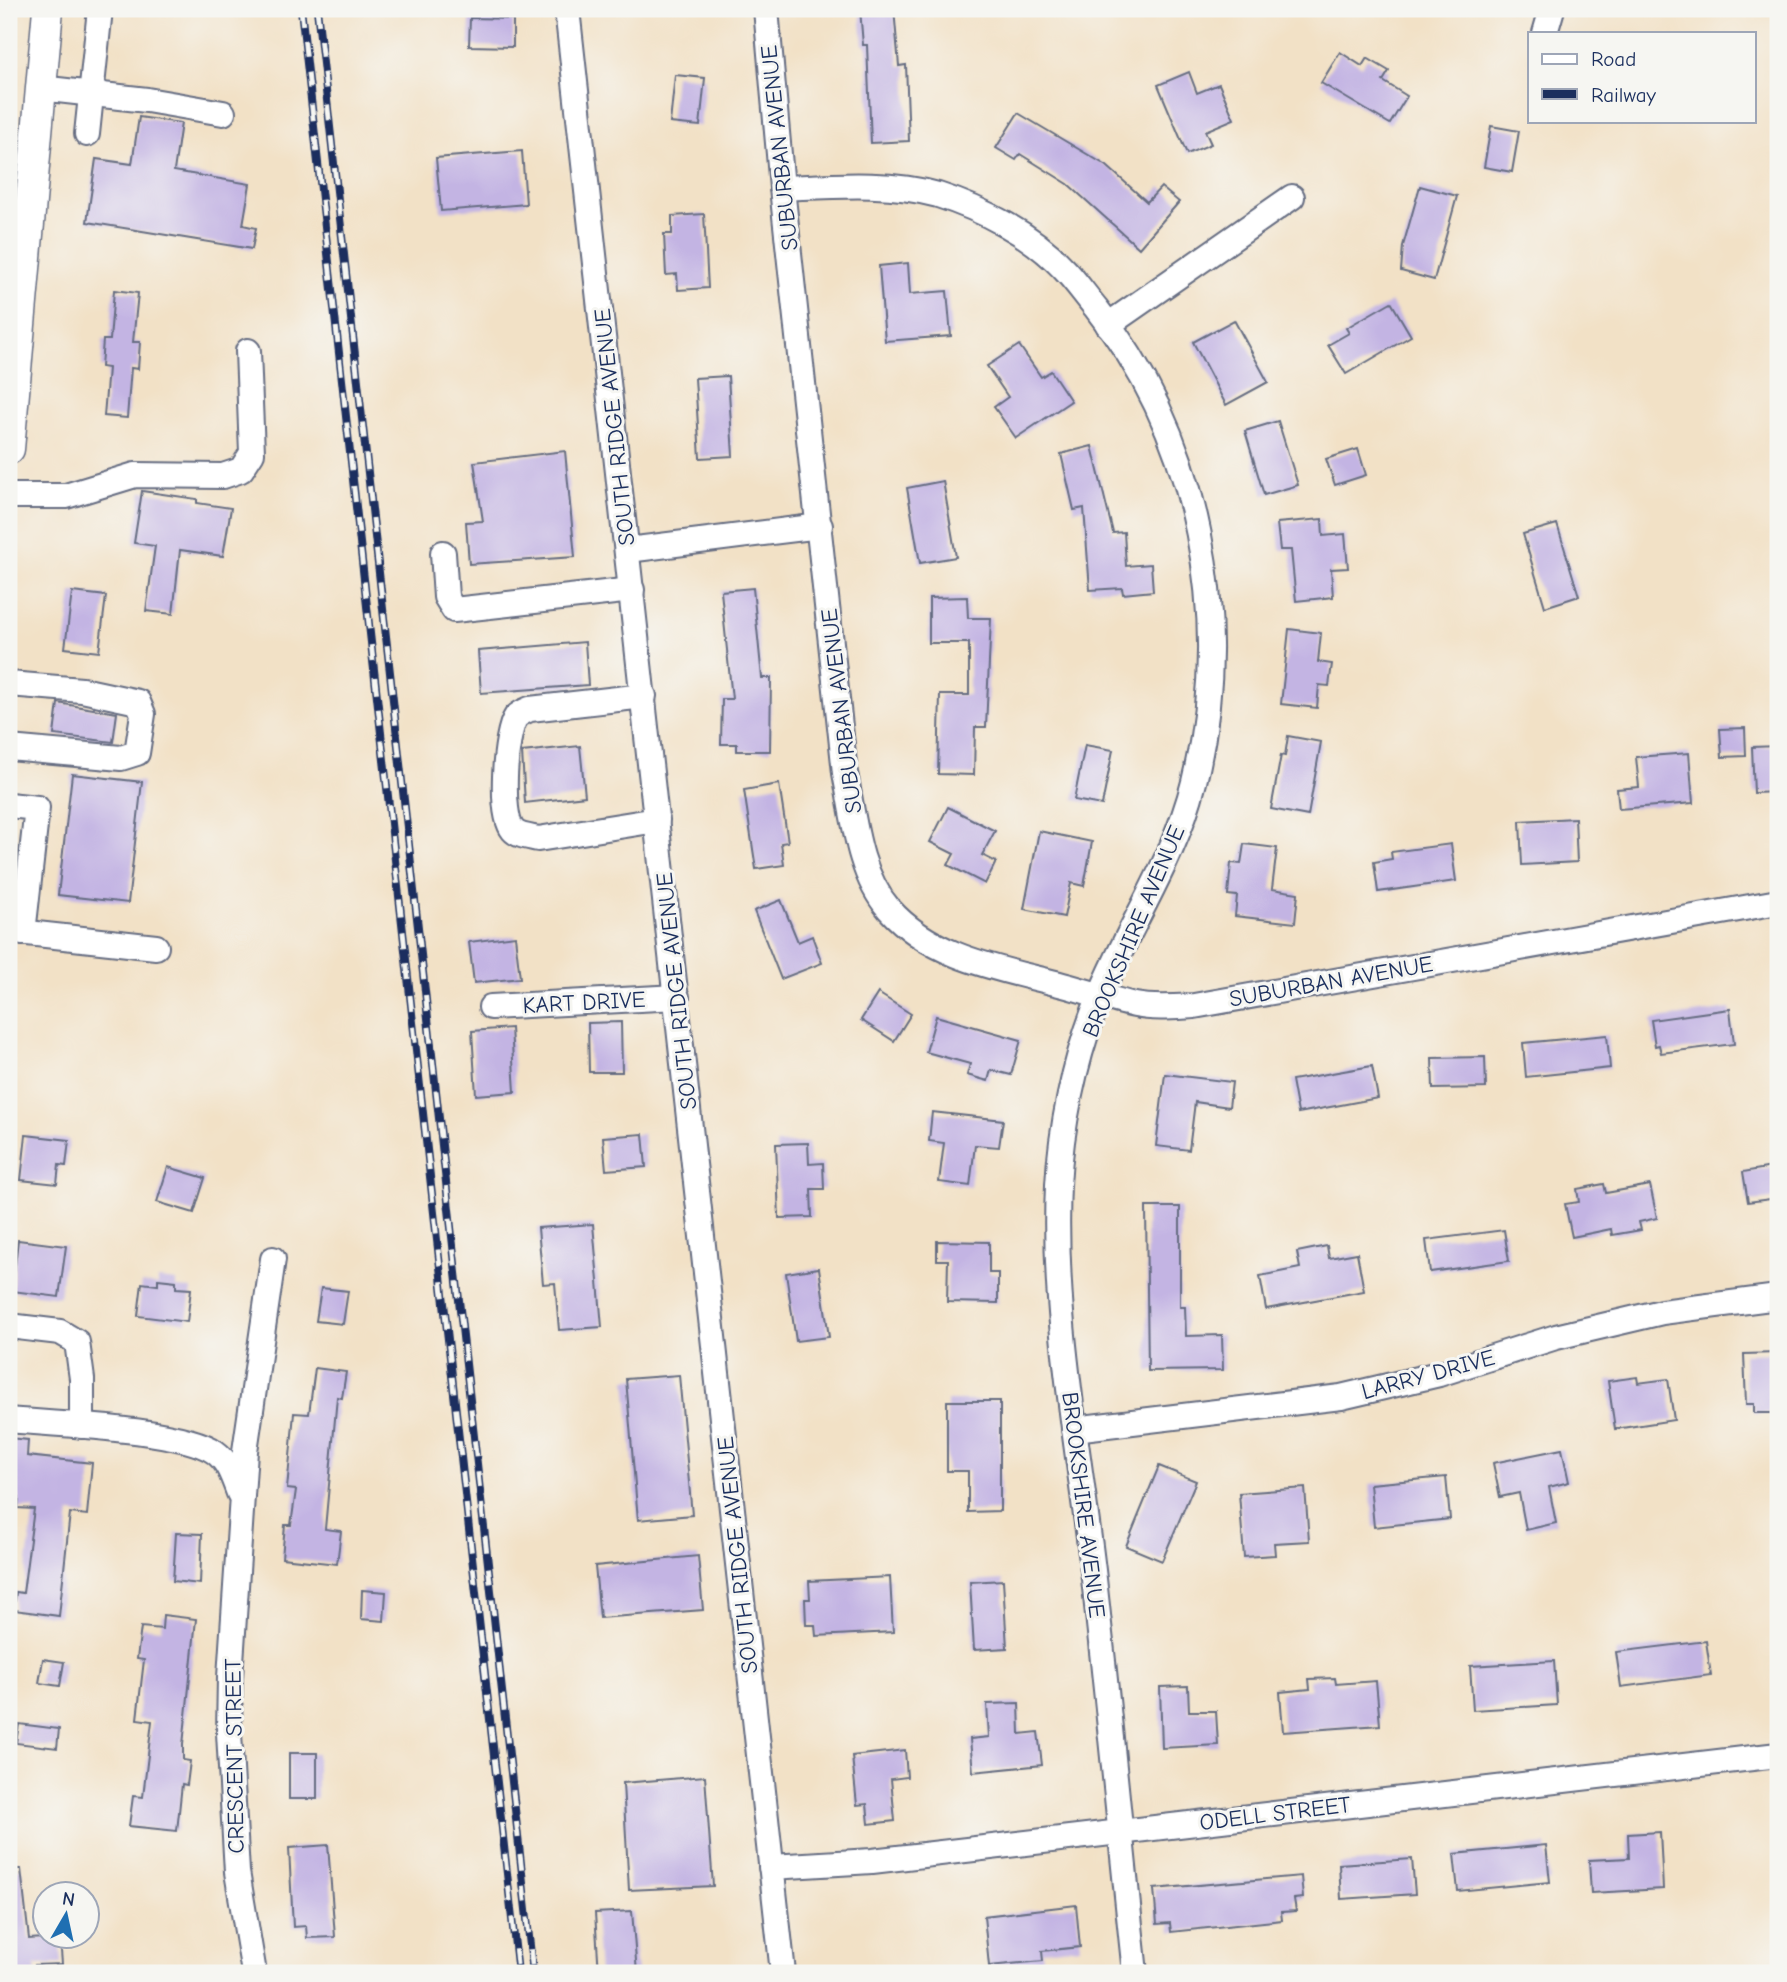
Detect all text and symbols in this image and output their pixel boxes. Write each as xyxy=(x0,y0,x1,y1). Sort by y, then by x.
legend xyxy=(1528,32,1756,122)
street label: SUBURBAN AVENUE xyxy=(755,44,804,252)
text: Road xyxy=(1591,47,1636,71)
text: Railway xyxy=(1591,83,1656,107)
street label: SOUTH RIDGE AVENUE xyxy=(589,307,640,547)
street label: SUBURBAN AVENUE xyxy=(816,607,867,815)
street label: BROOKSHIRE AVENUE xyxy=(1077,821,1190,1041)
street label: SOUTH RIDGE AVENUE xyxy=(651,871,702,1111)
street label: SUBURBAN AVENUE xyxy=(1227,950,1435,1013)
street label: KART DRIVE xyxy=(522,986,646,1019)
street label: LARRY DRIVE xyxy=(1358,1344,1498,1405)
street label: BROOKSHIRE AVENUE xyxy=(1056,1391,1111,1620)
street label: SOUTH RIDGE AVENUE xyxy=(712,1435,763,1675)
street label: CRESCENT STREET xyxy=(219,1658,250,1854)
street label: ODELL STREET xyxy=(1198,1791,1352,1836)
north arrow xyxy=(32,1881,102,1951)
text: N xyxy=(61,1887,76,1911)

